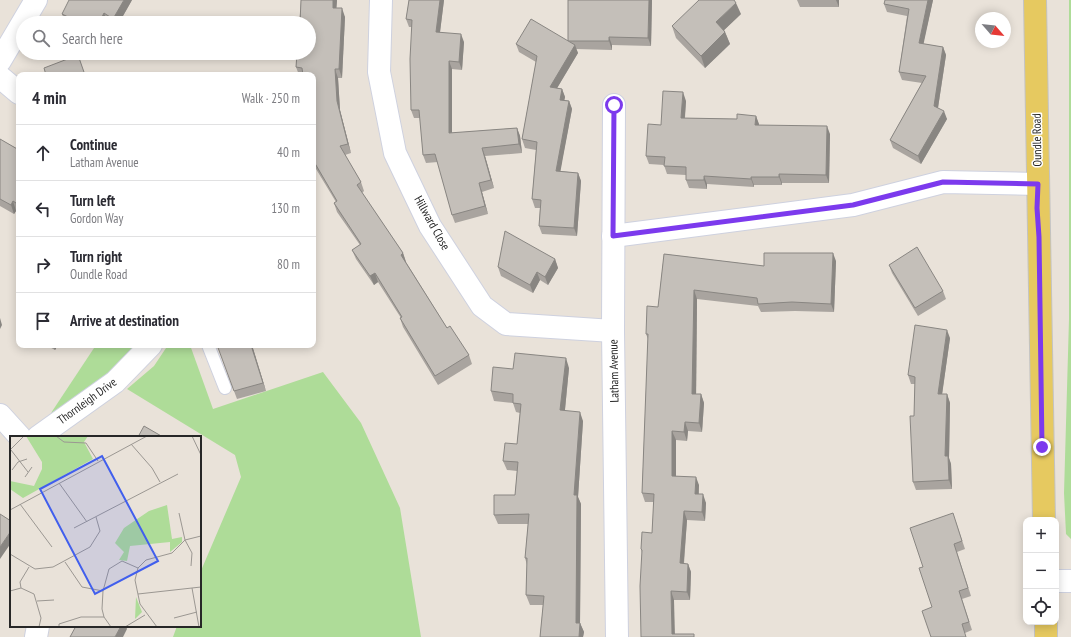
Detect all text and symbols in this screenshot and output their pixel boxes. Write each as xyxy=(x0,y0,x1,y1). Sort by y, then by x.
north arrow xyxy=(975,12,1011,48)
search box xyxy=(16,16,316,60)
icon: search xyxy=(30,27,52,49)
text: Search here xyxy=(62,29,123,48)
text: 4 min xyxy=(32,87,66,109)
text: Walk · 250 m xyxy=(242,90,300,107)
route start xyxy=(605,96,623,114)
street label: Oundle Road xyxy=(1029,113,1044,167)
text: Continue xyxy=(70,135,117,154)
icon: ahead xyxy=(32,142,54,164)
text: 40 m xyxy=(277,144,300,161)
text: Latham Avenue xyxy=(70,154,139,171)
text: Turn left xyxy=(70,191,115,210)
street label: Hillward Close xyxy=(411,193,454,253)
icon: left xyxy=(32,198,54,220)
text: 130 m xyxy=(271,200,300,217)
text: Gordon Way xyxy=(70,210,123,227)
text: Turn right xyxy=(70,247,122,266)
icon: right xyxy=(32,254,54,276)
text: 80 m xyxy=(277,256,300,273)
text: Oundle Road xyxy=(70,266,127,283)
icon: arrive xyxy=(32,310,54,332)
text: Arrive at destination xyxy=(70,311,179,330)
street label: Latham Avenue xyxy=(605,339,622,403)
street label: Thornleigh Drive xyxy=(54,374,119,427)
inset map xyxy=(10,436,201,627)
route end xyxy=(1033,438,1051,456)
map controls xyxy=(1023,517,1059,625)
button: + xyxy=(1023,517,1059,553)
button: − xyxy=(1023,553,1059,589)
button: locate xyxy=(1023,589,1059,625)

